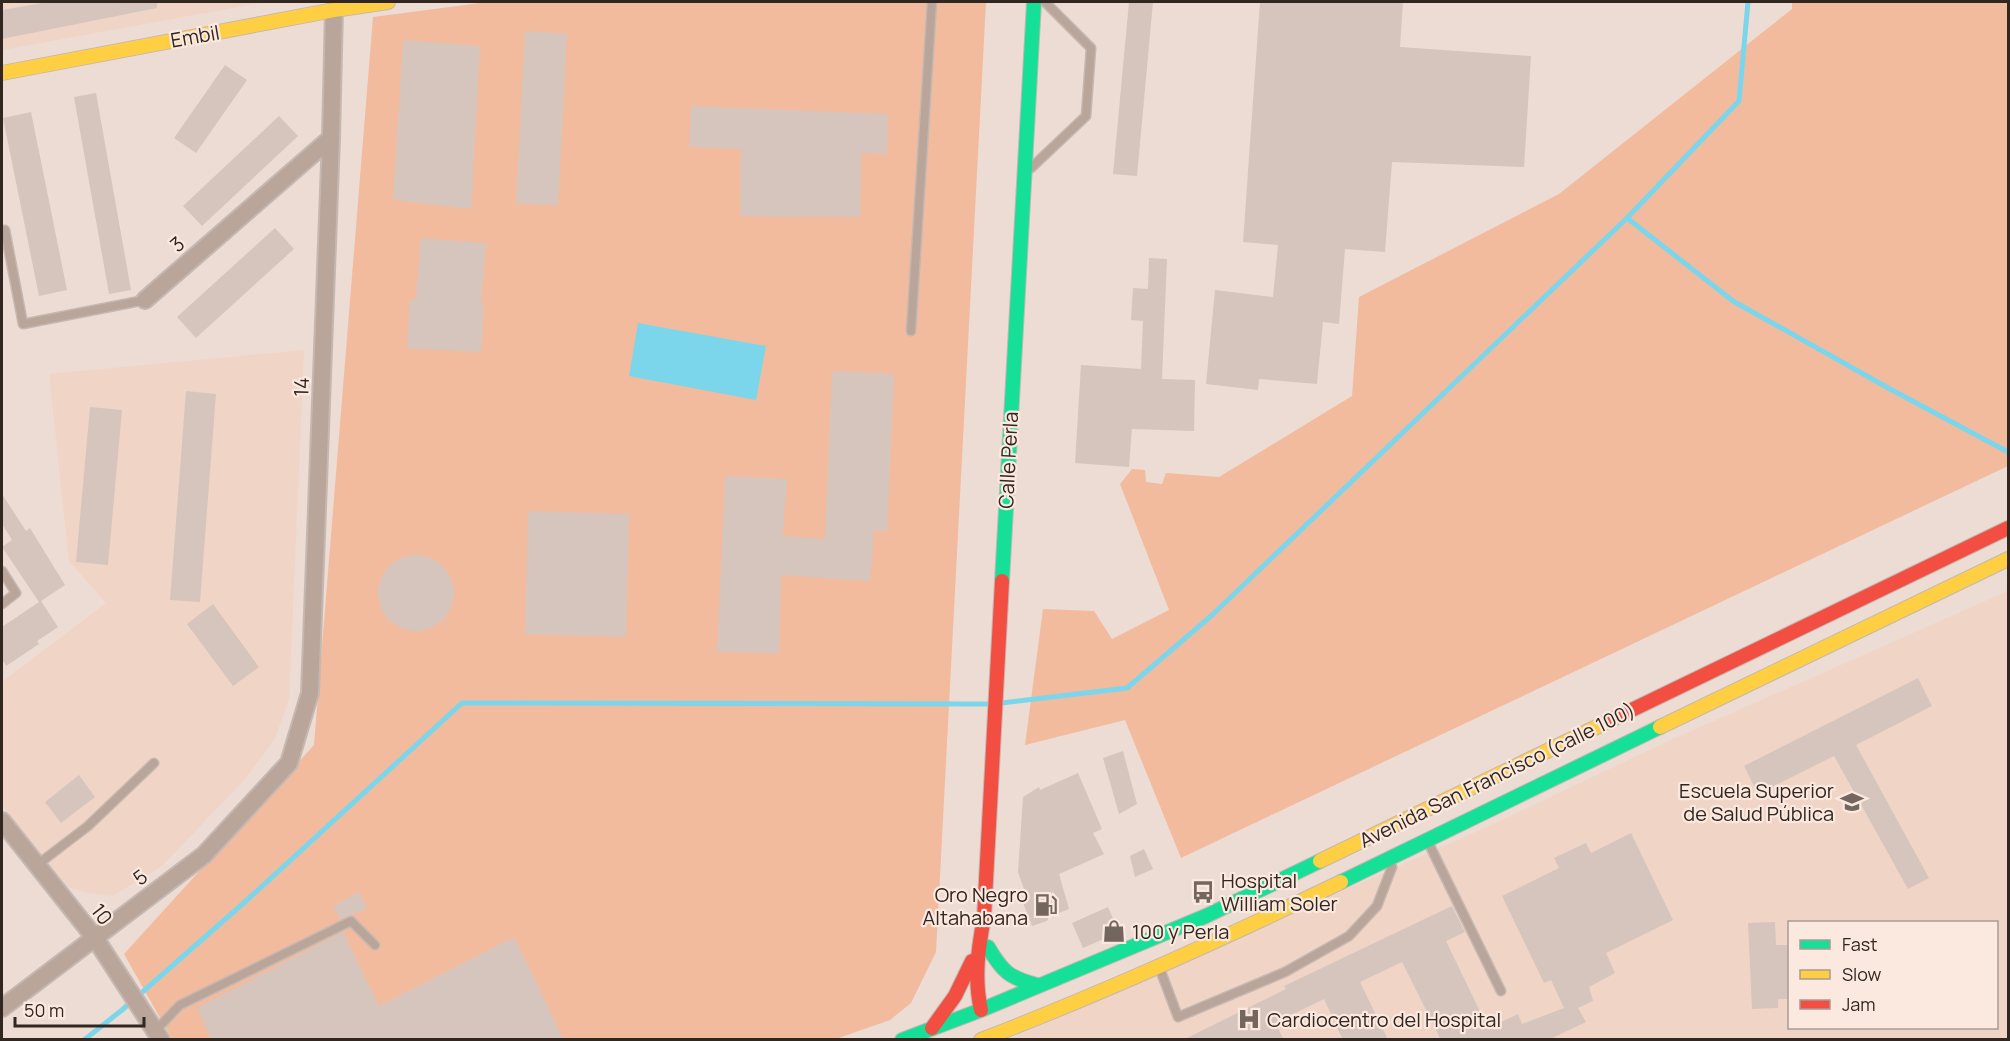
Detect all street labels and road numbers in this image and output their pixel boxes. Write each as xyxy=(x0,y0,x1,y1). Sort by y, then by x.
street label: Embil xyxy=(168,18,222,54)
street label: 3 xyxy=(164,230,190,258)
street label: 14 xyxy=(287,377,315,397)
street label: Calle Perla xyxy=(992,411,1024,509)
street label: Avenida San Francisco (calle 100) xyxy=(1355,696,1639,854)
street label: 5 xyxy=(127,863,153,891)
street label: 10 xyxy=(85,898,119,930)

